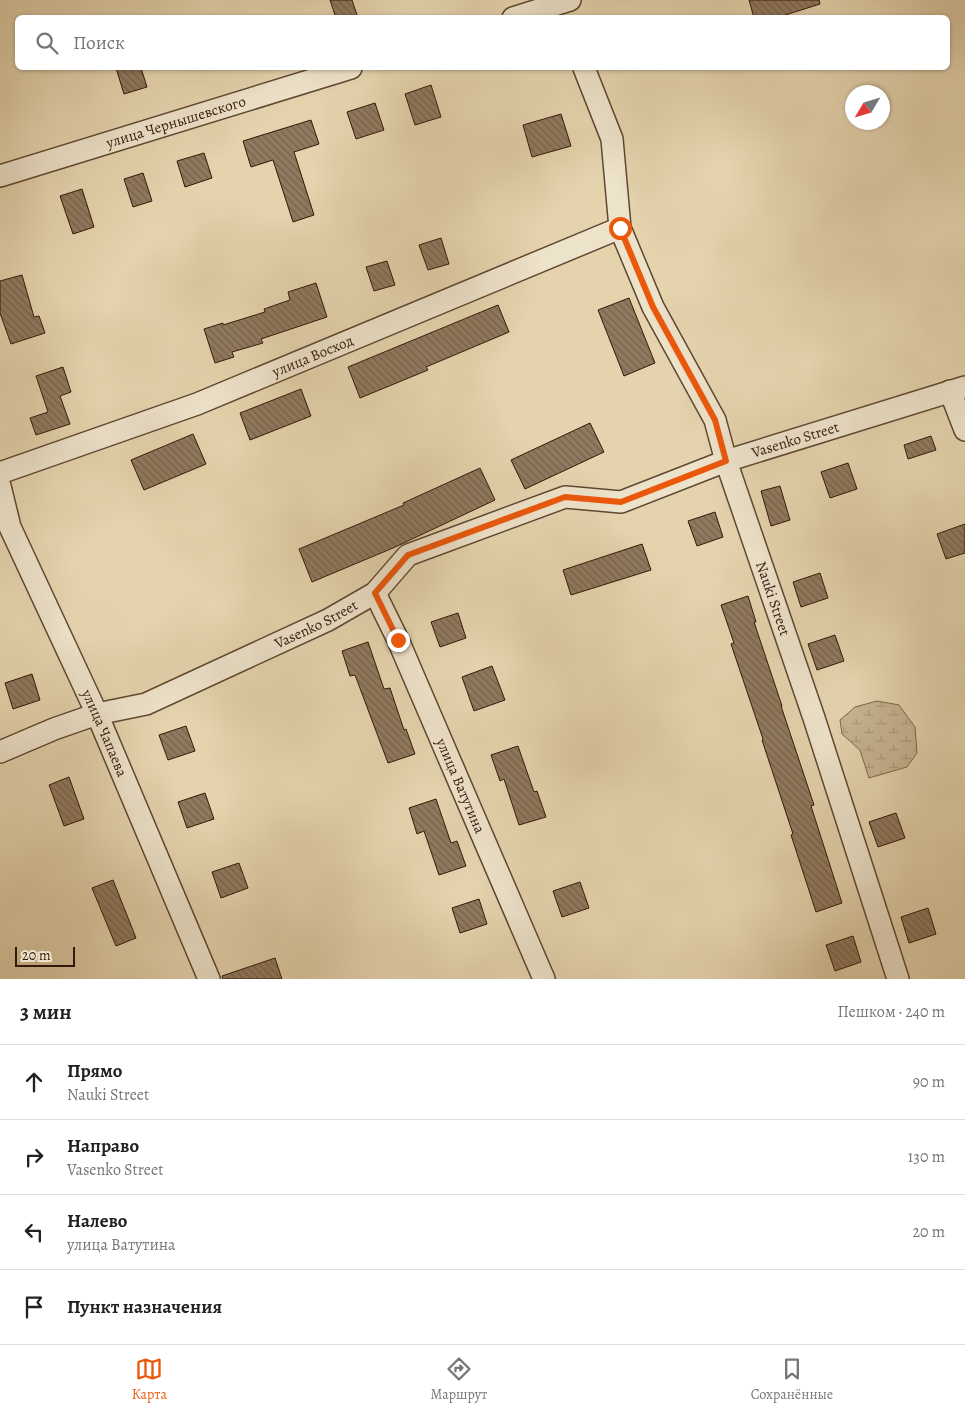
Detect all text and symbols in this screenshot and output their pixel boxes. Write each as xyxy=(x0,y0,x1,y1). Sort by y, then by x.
search box xyxy=(15,15,950,70)
icon: search xyxy=(33,29,61,57)
text: Поиск xyxy=(73,30,125,56)
north arrow xyxy=(845,85,890,130)
street label: улица Чернышевского xyxy=(103,91,248,153)
route start xyxy=(609,217,632,240)
street label: улица Восход xyxy=(268,330,356,382)
street label: Vasenko Street xyxy=(748,417,841,463)
street label: Nauki Street xyxy=(751,559,795,638)
street label: Vasenko Street xyxy=(270,595,361,654)
route end xyxy=(387,629,410,652)
street label: улица Чапаева xyxy=(77,685,132,780)
street label: улица Ватутина xyxy=(431,734,490,837)
scale bar xyxy=(15,944,75,967)
text: 20 m xyxy=(22,946,51,965)
text: 3 мин xyxy=(20,998,72,1026)
text: Пешком · 240 m xyxy=(837,1001,945,1023)
text: Прямо xyxy=(67,1058,122,1084)
icon: ahead xyxy=(20,1068,48,1096)
text: 90 m xyxy=(913,1071,945,1093)
text: Nauki Street xyxy=(67,1084,149,1106)
text: Направо xyxy=(67,1133,139,1159)
icon: right xyxy=(20,1143,48,1171)
text: 130 m xyxy=(908,1146,945,1168)
text: Vasenko Street xyxy=(67,1159,163,1181)
text: Налево xyxy=(67,1208,127,1234)
icon: left xyxy=(20,1218,48,1246)
text: 20 m xyxy=(912,1221,945,1243)
text: улица Ватутина xyxy=(67,1234,175,1256)
icon: arrive xyxy=(20,1293,48,1321)
text: Пункт назначения xyxy=(67,1294,222,1320)
tab: Карта xyxy=(132,1355,167,1404)
tab: Маршрут xyxy=(431,1355,487,1404)
tab: Сохранённые xyxy=(751,1355,833,1404)

